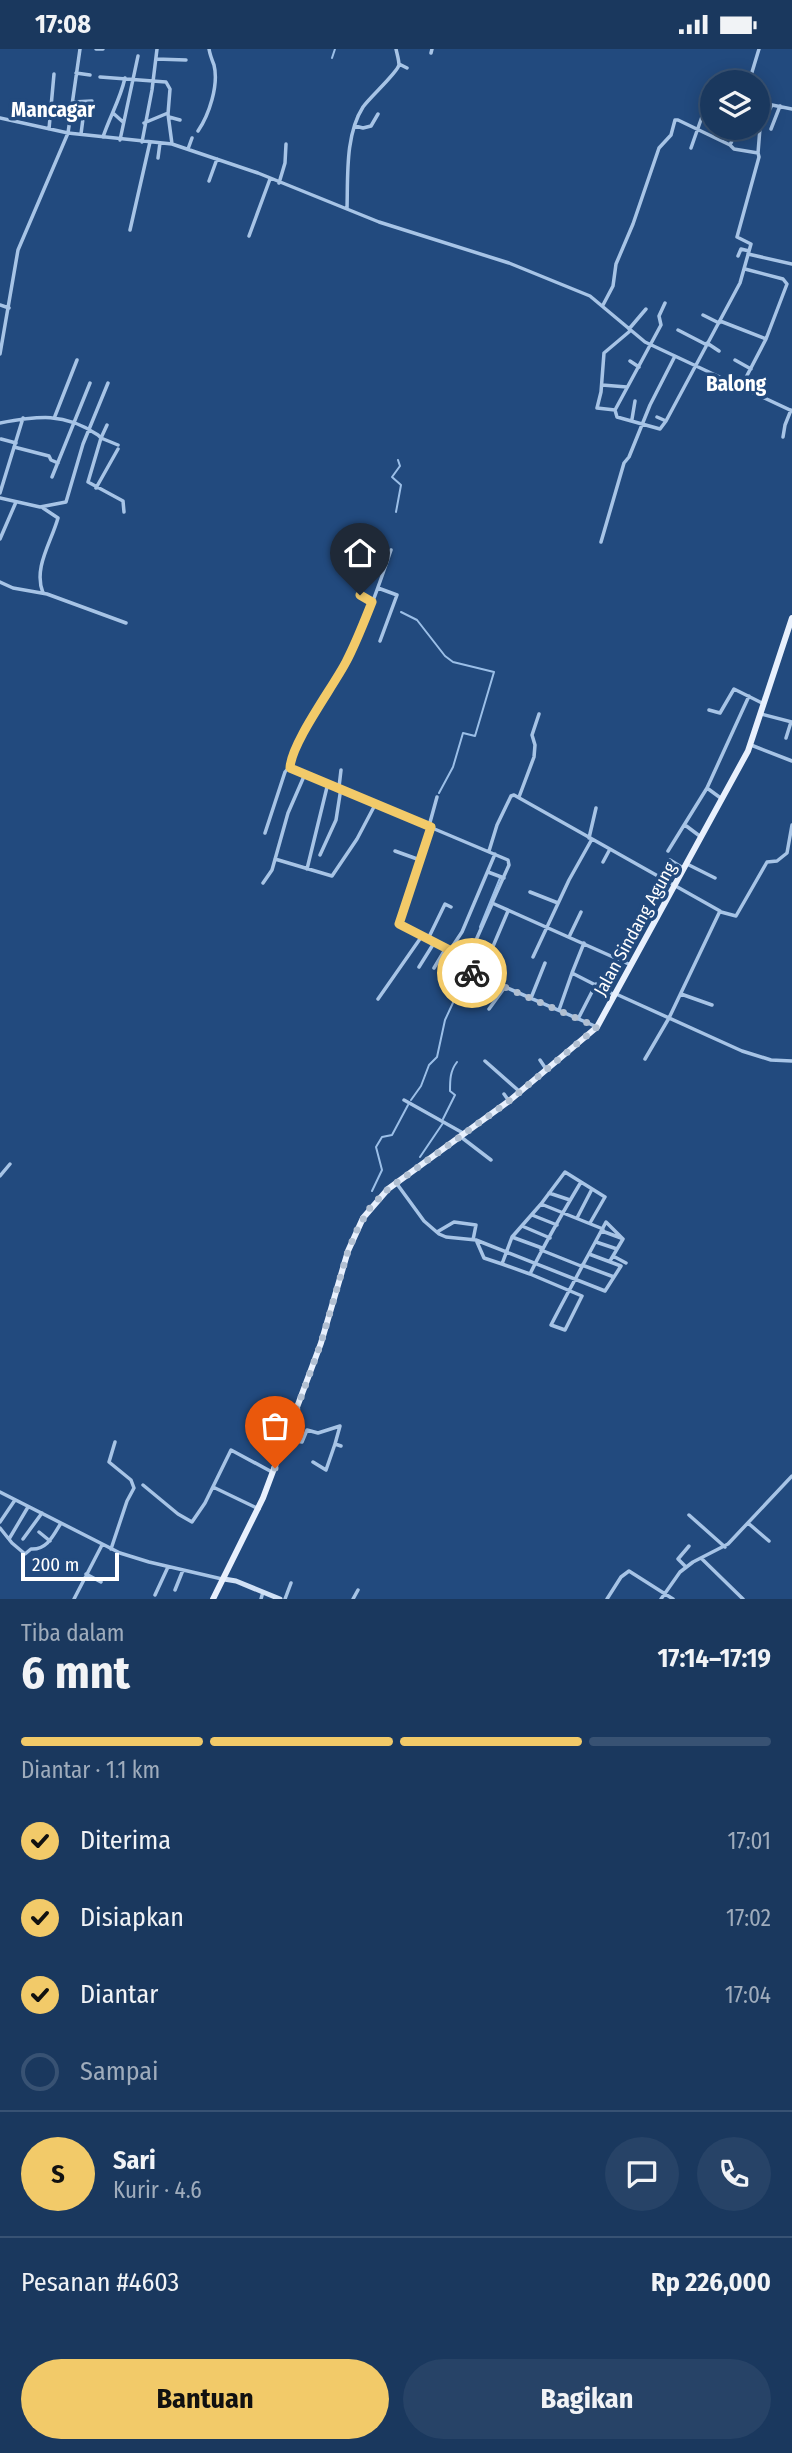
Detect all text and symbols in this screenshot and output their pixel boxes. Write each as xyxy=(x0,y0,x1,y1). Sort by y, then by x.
text: 17:08 xyxy=(35,9,91,40)
map controls xyxy=(700,70,770,140)
button: layers xyxy=(700,70,770,140)
district label: Mancagar xyxy=(11,97,95,123)
district label: Balong xyxy=(706,371,767,397)
pin xyxy=(330,523,390,595)
icon: home xyxy=(341,534,379,572)
street label: Jalan Sindang Agung xyxy=(589,858,681,1000)
courier xyxy=(437,938,507,1008)
icon: bike xyxy=(453,954,491,992)
pin xyxy=(245,1396,305,1468)
icon: bag xyxy=(256,1407,294,1445)
scale bar xyxy=(21,1550,119,1582)
text: 200 m xyxy=(32,1553,79,1576)
text: Tiba dalam xyxy=(21,1619,124,1647)
text: 17:14–17:19 xyxy=(657,1643,771,1674)
text: 6 mnt xyxy=(21,1645,130,1700)
text: Diantar · 1.1 km xyxy=(21,1756,160,1784)
icon: check xyxy=(21,1822,59,1860)
text: Diterima xyxy=(80,1825,171,1856)
text: 17:01 xyxy=(727,1827,771,1855)
icon: check xyxy=(21,1899,59,1937)
text: Disiapkan xyxy=(80,1902,184,1933)
text: 17:02 xyxy=(726,1904,771,1932)
icon: check xyxy=(21,1976,59,2014)
text: Diantar xyxy=(80,1979,158,2010)
text: 17:04 xyxy=(725,1981,771,2009)
text: Sampai xyxy=(80,2056,159,2087)
button: chat xyxy=(605,2137,679,2211)
button: phone xyxy=(697,2137,771,2211)
text: Sari xyxy=(113,2145,156,2176)
text: S xyxy=(51,2159,65,2190)
text: Kurir · 4.6 xyxy=(113,2176,202,2204)
text: Pesanan #4603 xyxy=(21,2267,179,2298)
text: Rp 226,000 xyxy=(651,2267,771,2298)
button: Bantuan xyxy=(21,2359,389,2439)
button: Bagikan xyxy=(403,2359,771,2439)

